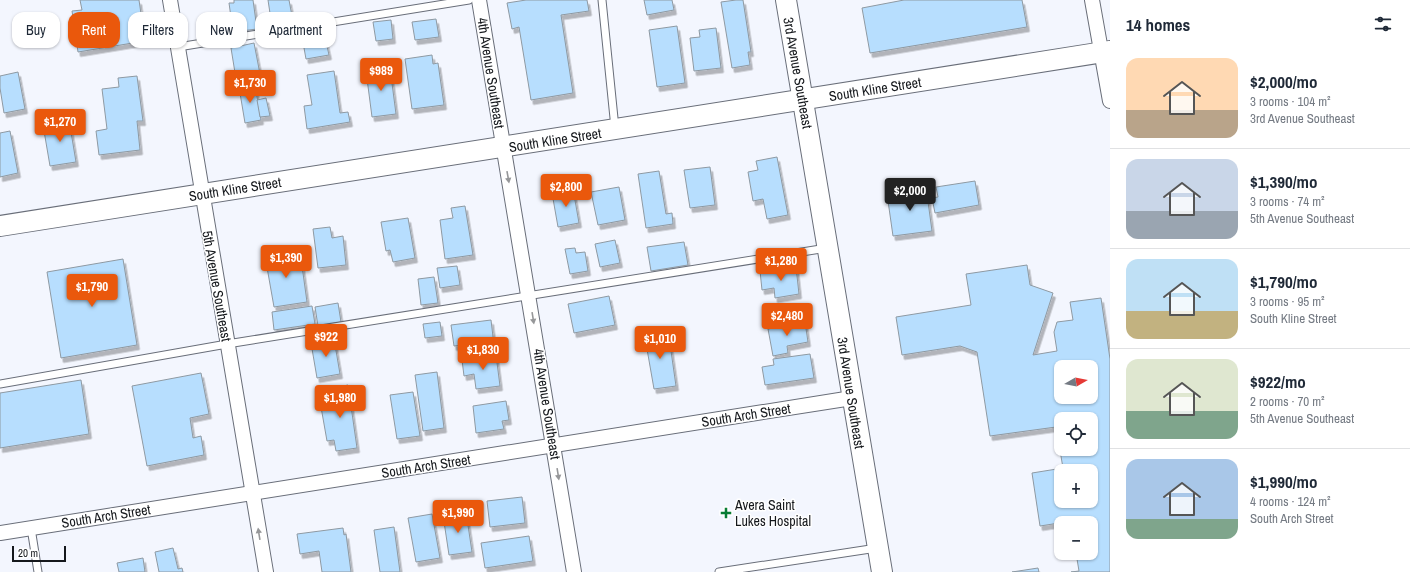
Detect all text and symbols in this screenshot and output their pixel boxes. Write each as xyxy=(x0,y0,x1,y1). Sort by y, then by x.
chip: Buy xyxy=(12,12,60,48)
chip: Rent xyxy=(68,12,120,48)
chip: Filters xyxy=(128,12,188,48)
chip: New xyxy=(196,12,247,48)
chip: Apartment xyxy=(255,12,336,48)
text: 14 homes xyxy=(1126,13,1190,36)
icon: filters xyxy=(1372,13,1394,35)
street label: 4th Avenue Southeast xyxy=(473,16,509,130)
street label: 3rd Avenue Southeast xyxy=(779,16,817,130)
pin: $989 xyxy=(357,58,405,92)
text: $989 xyxy=(369,62,393,79)
pin: $1,730 xyxy=(217,70,283,104)
text: $2,000/mo xyxy=(1250,70,1317,93)
street label: South Kline Street xyxy=(828,73,922,105)
text: $1,730 xyxy=(234,74,266,91)
icon: home xyxy=(1158,74,1206,122)
text: 3 rooms · 104 m² xyxy=(1250,93,1331,110)
pin: $1,270 xyxy=(27,109,93,143)
text: 3rd Avenue Southeast xyxy=(1250,110,1355,127)
text: $1,270 xyxy=(44,113,76,130)
street label: South Kline Street xyxy=(508,124,602,156)
one-way arrow xyxy=(506,170,512,183)
text: $1,390/mo xyxy=(1250,170,1317,193)
street label: South Kline Street xyxy=(188,173,282,205)
pin: $2,800 xyxy=(533,174,599,208)
icon: home xyxy=(1158,175,1206,223)
text: $2,800 xyxy=(550,178,582,195)
pin: $2,000 xyxy=(877,178,943,212)
text: $2,000 xyxy=(894,182,926,199)
text: 3 rooms · 74 m² xyxy=(1250,193,1325,210)
text: 5th Avenue Southeast xyxy=(1250,210,1354,227)
street label: 5th Avenue Southeast xyxy=(198,229,236,343)
pin: $1,390 xyxy=(253,245,319,279)
pin: $1,280 xyxy=(748,248,814,282)
text: $1,390 xyxy=(270,249,302,266)
text: $1,280 xyxy=(765,252,797,269)
text: $1,790/mo xyxy=(1250,270,1317,293)
pin: $1,790 xyxy=(59,274,125,308)
icon: home xyxy=(1158,275,1206,323)
text: $1,790 xyxy=(76,278,108,295)
text: 3 rooms · 95 m² xyxy=(1250,293,1325,310)
pin: $2,480 xyxy=(754,303,820,337)
text: $2,480 xyxy=(771,307,803,324)
text: South Kline Street xyxy=(1250,310,1337,327)
one-way arrow xyxy=(530,312,536,325)
pin: $922 xyxy=(302,324,350,358)
pin: $1,010 xyxy=(627,326,693,360)
text: $922 xyxy=(314,328,338,345)
text: $1,010 xyxy=(644,330,676,347)
street label: 3rd Avenue Southeast xyxy=(833,336,869,450)
pin: $1,830 xyxy=(450,337,516,371)
text: $1,830 xyxy=(467,341,499,358)
street label: 4th Avenue Southeast xyxy=(529,347,565,461)
north arrow xyxy=(1054,360,1098,404)
map controls xyxy=(1054,360,1098,560)
text: $922/mo xyxy=(1250,370,1306,393)
icon: home xyxy=(1158,375,1206,423)
pin: $1,980 xyxy=(307,385,373,419)
text: $1,980 xyxy=(324,389,356,406)
text: 2 rooms · 70 m² xyxy=(1250,393,1325,410)
street label: South Arch Street xyxy=(700,399,792,431)
text: 5th Avenue Southeast xyxy=(1250,410,1354,427)
button: locate xyxy=(1054,412,1098,456)
street label: South Arch Street xyxy=(380,450,472,482)
button: + xyxy=(1054,464,1098,508)
one-way arrow xyxy=(555,468,561,481)
text: $1,990/mo xyxy=(1250,470,1317,493)
icon: home xyxy=(1158,475,1206,523)
text: 4 rooms · 124 m² xyxy=(1250,493,1331,510)
place label: Avera Saint Lukes Hospital xyxy=(734,496,811,530)
street label: South Arch Street xyxy=(60,500,152,532)
pin: $1,990 xyxy=(425,500,491,534)
text: $1,990 xyxy=(442,504,474,521)
marker: Avera Saint Lukes Hospital xyxy=(720,507,732,519)
text: South Arch Street xyxy=(1250,510,1334,527)
button: − xyxy=(1054,516,1098,560)
one-way arrow xyxy=(256,527,262,540)
scale bar xyxy=(12,544,66,563)
text: 20 m xyxy=(18,546,38,560)

